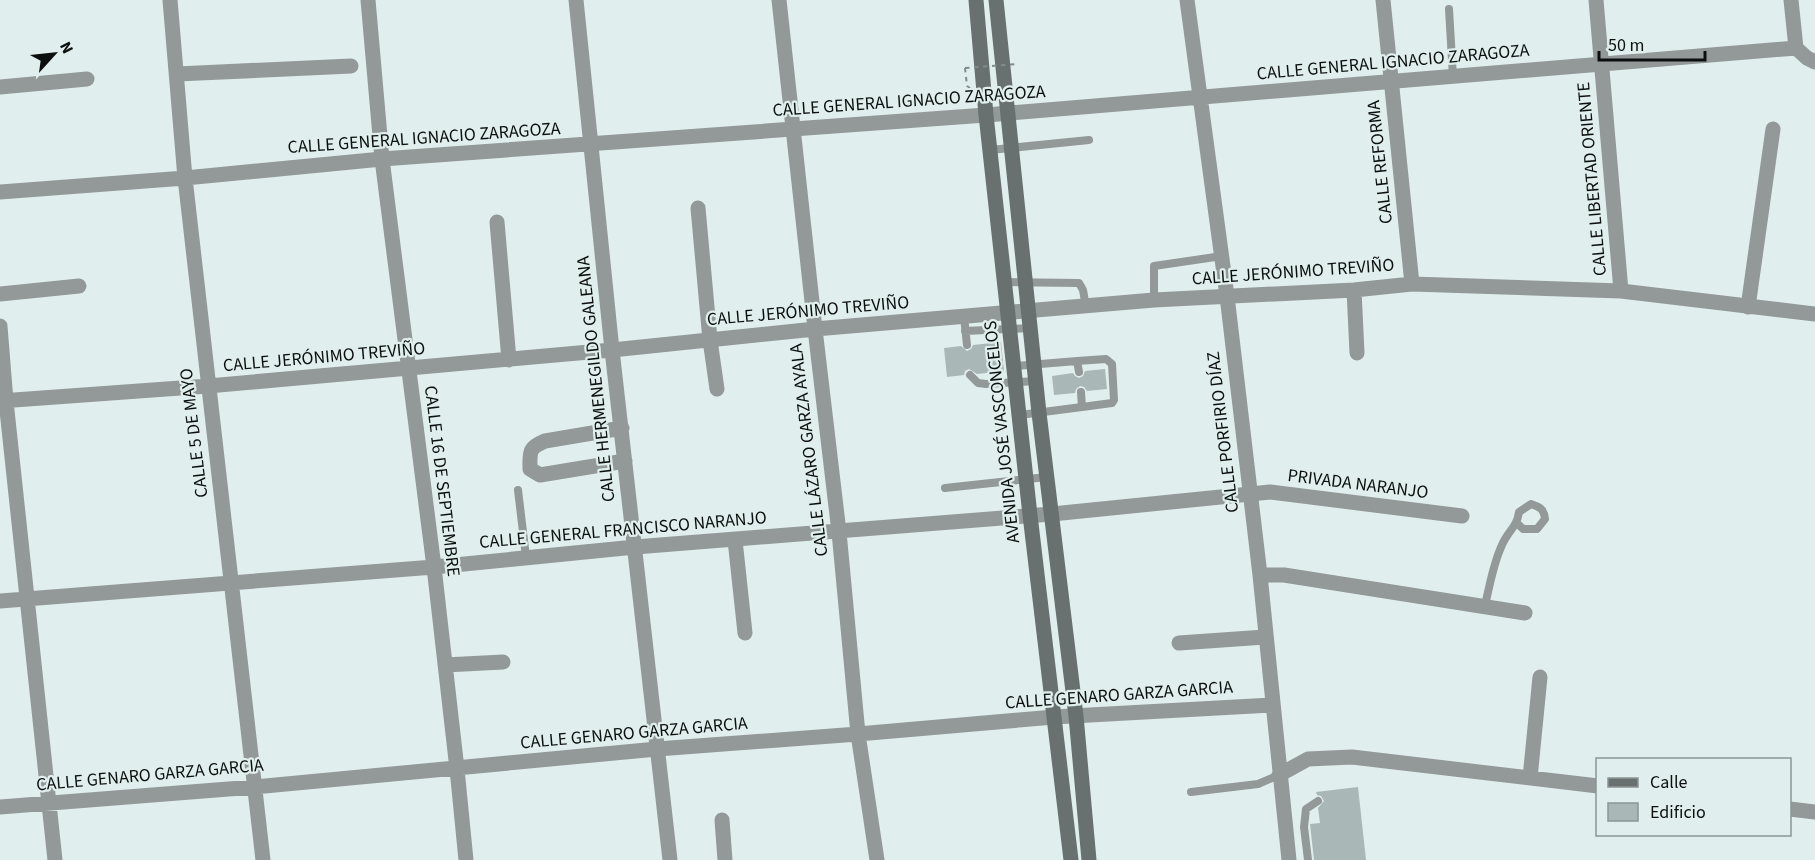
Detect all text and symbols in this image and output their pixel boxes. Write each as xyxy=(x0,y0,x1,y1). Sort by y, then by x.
north arrow xyxy=(24,24,84,84)
scale bar xyxy=(1599,24,1706,62)
text: 50 m xyxy=(1608,33,1644,58)
text: N xyxy=(54,38,79,57)
street label: CALLE GENERAL IGNACIO ZARAGOZA xyxy=(1256,38,1531,86)
street label: CALLE GENERAL IGNACIO ZARAGOZA xyxy=(772,79,1047,123)
street label: CALLE LIBERTAD ORIENTE xyxy=(1571,81,1613,277)
street label: CALLE REFORMA xyxy=(1361,99,1399,225)
street label: CALLE GENERAL IGNACIO ZARAGOZA xyxy=(287,116,562,160)
street label: CALLE JERÓNIMO TREVIÑO xyxy=(1191,252,1395,292)
street label: CALLE HERMENEGILDO GALEANA xyxy=(571,255,621,503)
street label: CALLE JERÓNIMO TREVIÑO xyxy=(706,290,910,332)
street label: AVENIDA JOSÉ VASCONCELOS xyxy=(978,320,1026,544)
street label: CALLE JERÓNIMO TREVIÑO xyxy=(222,336,426,378)
street label: CALLE LÁZARO GARZA AYALA xyxy=(784,342,834,558)
street label: CALLE PORFIRIO DÍAZ xyxy=(1201,350,1245,514)
street label: CALLE 5 DE MAYO xyxy=(174,367,214,499)
street label: CALLE 16 DE SEPTIEMBRE xyxy=(418,384,466,578)
street label: PRIVADA NARANJO xyxy=(1286,463,1430,505)
street label: CALLE GENERAL FRANCISCO NARANJO xyxy=(478,505,768,555)
street label: CALLE GENARO GARZA GARCIA xyxy=(1004,675,1234,715)
street label: CALLE GENARO GARZA GARCIA xyxy=(519,711,749,755)
street label: CALLE GENARO GARZA GARCIA xyxy=(35,753,265,797)
legend xyxy=(1596,758,1791,836)
text: Calle xyxy=(1650,770,1688,795)
text: Edificio xyxy=(1650,800,1706,825)

